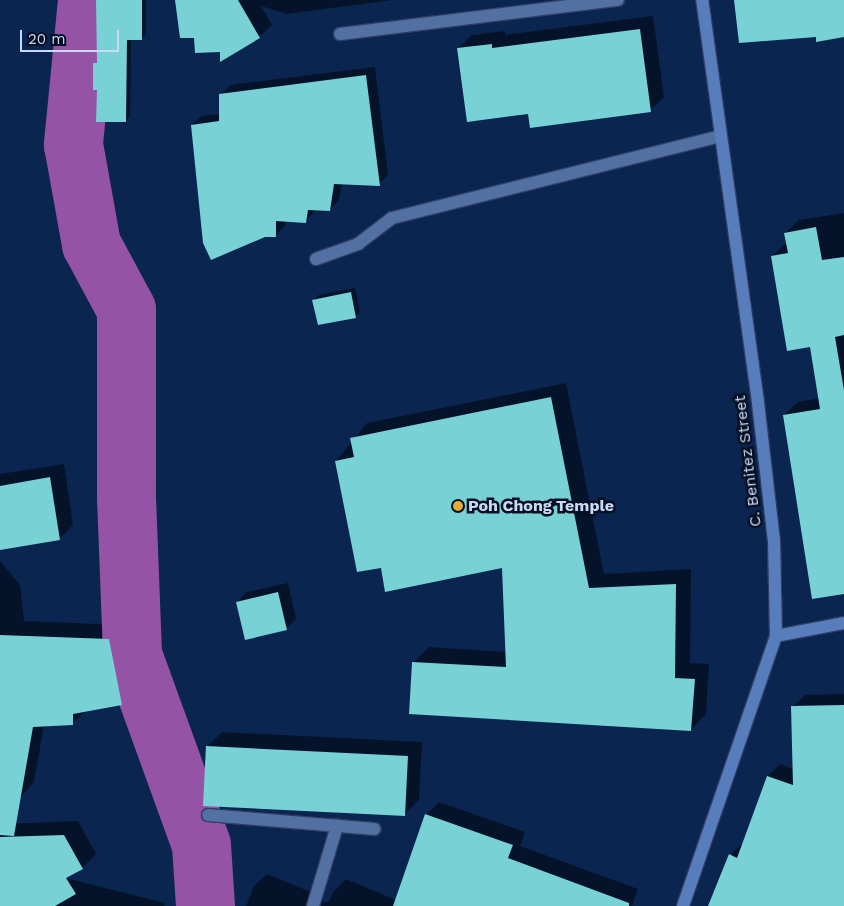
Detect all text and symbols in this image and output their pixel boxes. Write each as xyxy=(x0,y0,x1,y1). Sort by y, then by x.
scale bar xyxy=(22,20,121,52)
text: 20 m xyxy=(28,30,66,48)
street label: C. Benitez Street xyxy=(730,394,766,528)
place label: Poh Chong Temple xyxy=(468,496,614,516)
marker: Poh Chong Temple xyxy=(452,500,464,512)

